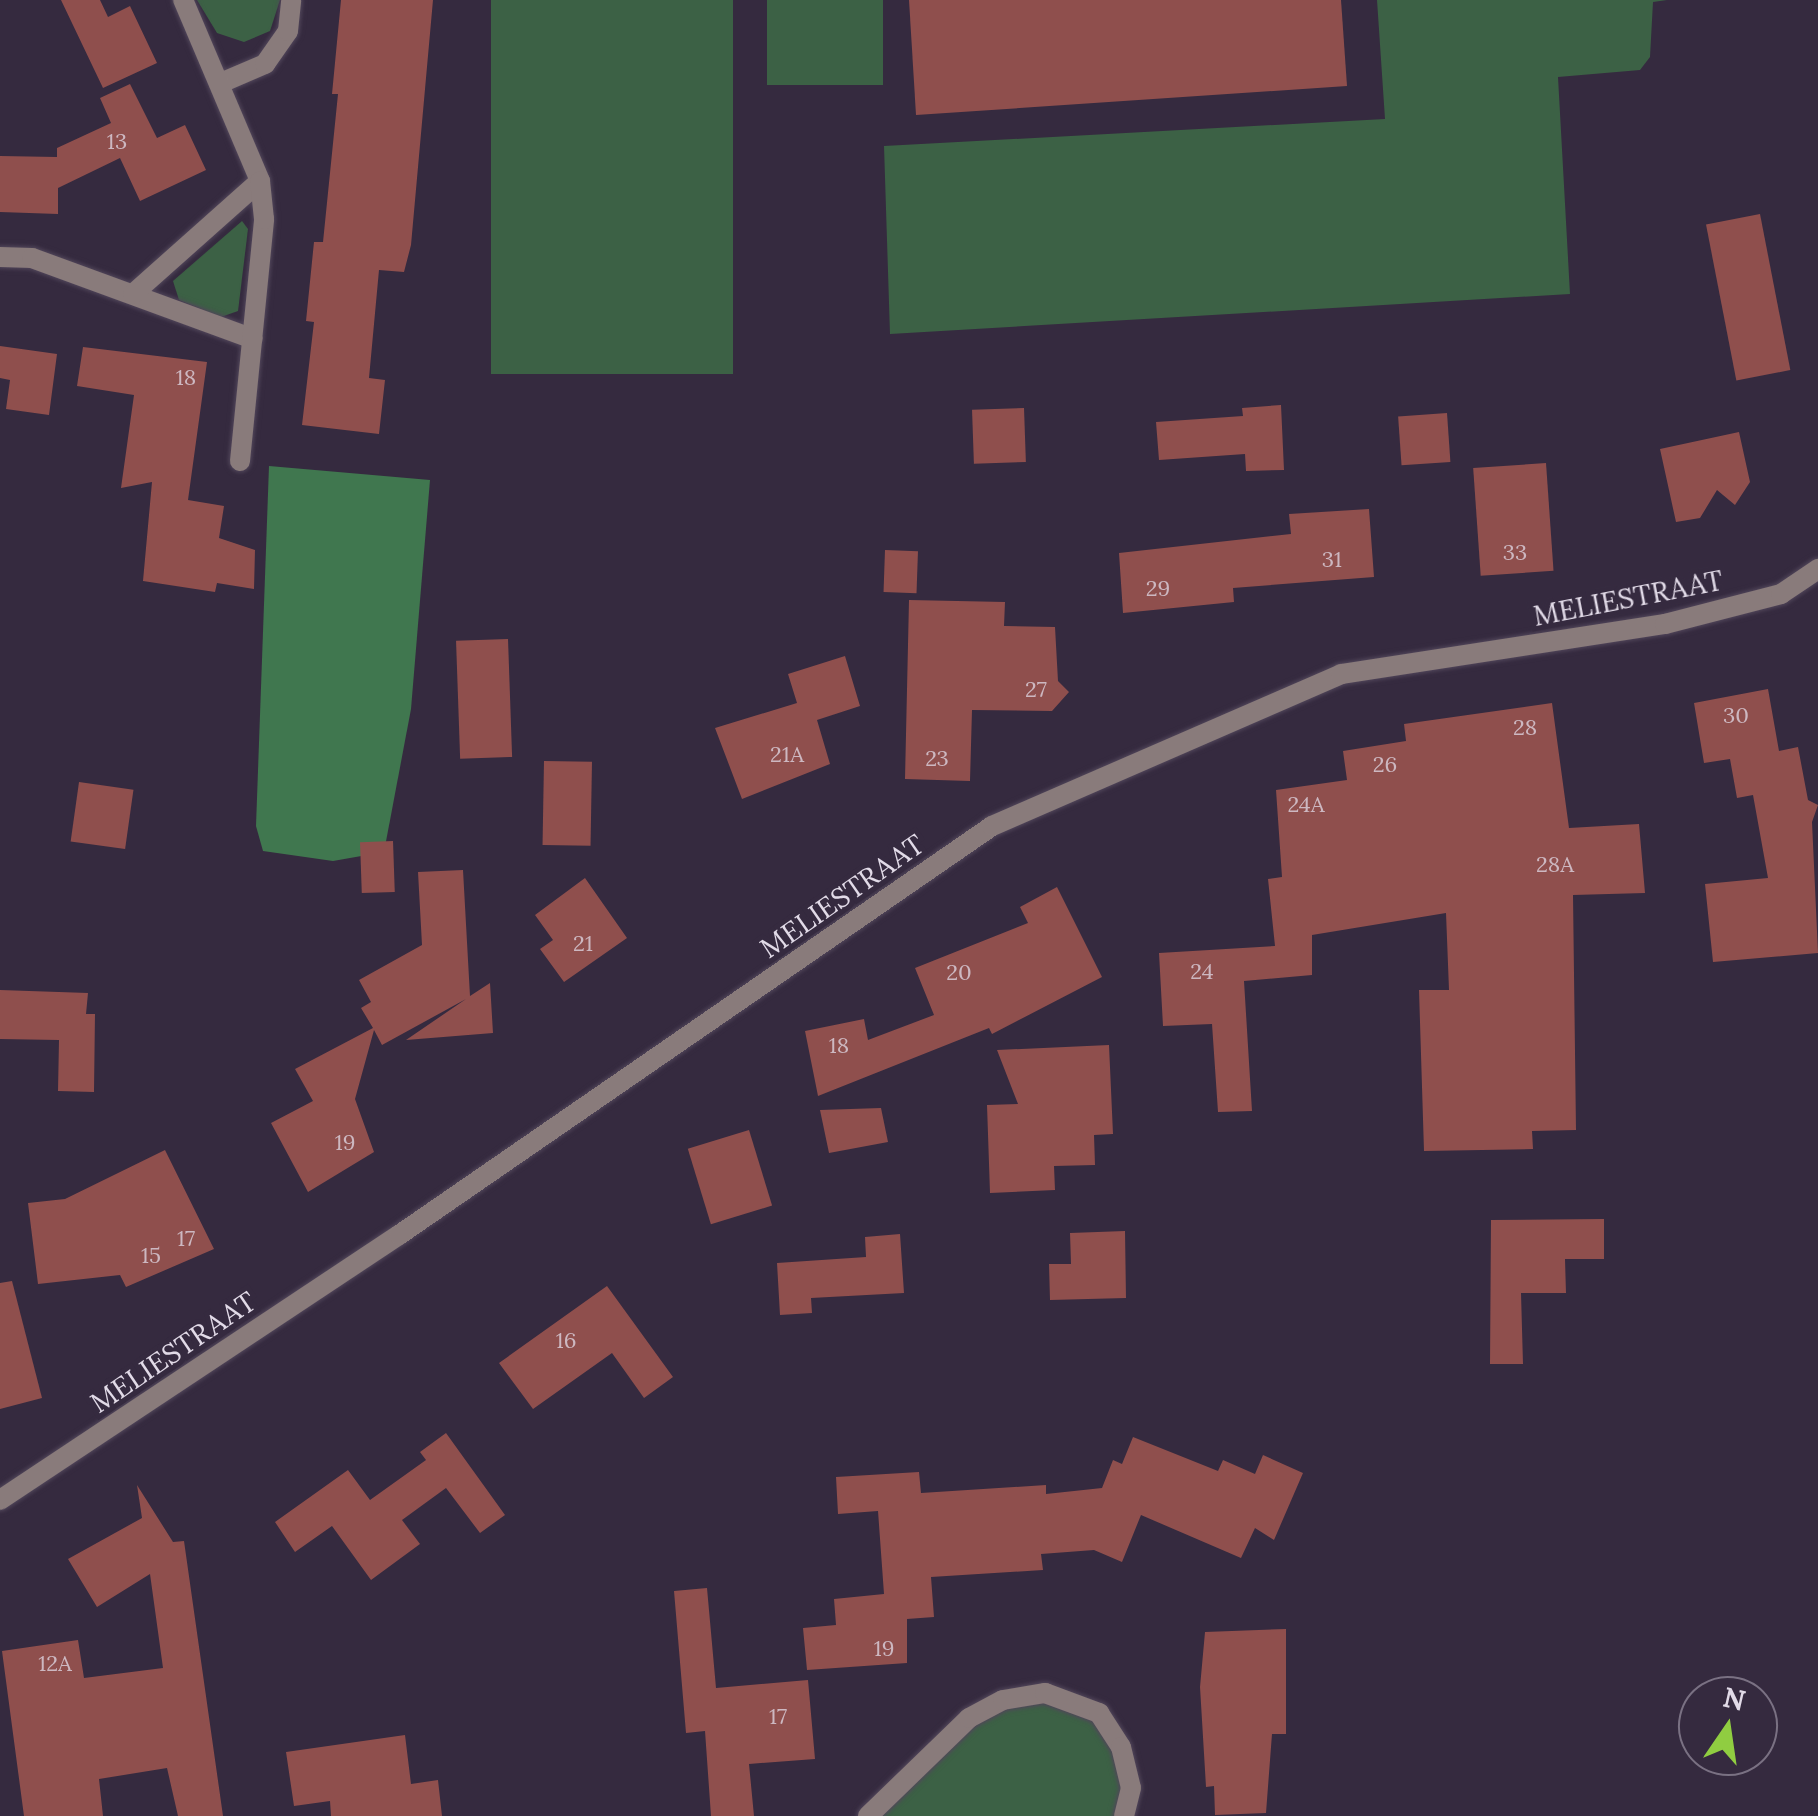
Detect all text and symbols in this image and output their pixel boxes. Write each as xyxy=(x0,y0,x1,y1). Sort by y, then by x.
house number: 13 xyxy=(107,129,127,155)
house number: 18 xyxy=(176,365,196,391)
house number: 33 xyxy=(1503,540,1527,566)
house number: 31 xyxy=(1322,547,1342,573)
street label: MELIESTRAAT xyxy=(1530,563,1726,633)
house number: 29 xyxy=(1146,576,1170,602)
house number: 27 xyxy=(1025,677,1047,703)
house number: 30 xyxy=(1723,703,1749,729)
house number: 28 xyxy=(1513,715,1537,741)
house number: 21A xyxy=(770,742,804,768)
house number: 23 xyxy=(925,746,949,772)
house number: 26 xyxy=(1373,752,1397,778)
house number: 24A xyxy=(1287,792,1325,818)
street label: MELIESTRAAT xyxy=(754,827,930,965)
house number: 28A xyxy=(1536,852,1574,878)
house number: 21 xyxy=(573,931,593,957)
house number: 24 xyxy=(1190,959,1214,985)
house number: 20 xyxy=(946,960,972,986)
house number: 18 xyxy=(829,1033,849,1059)
house number: 19 xyxy=(335,1130,355,1156)
house number: 17 xyxy=(177,1226,195,1252)
house number: 15 xyxy=(141,1243,161,1269)
street label: MELIESTRAAT xyxy=(84,1284,262,1420)
house number: 16 xyxy=(556,1328,576,1354)
house number: 19 xyxy=(874,1636,894,1662)
house number: 12A xyxy=(38,1651,72,1677)
north arrow xyxy=(1678,1676,1778,1776)
text: N xyxy=(1720,1679,1749,1719)
house number: 17 xyxy=(769,1704,787,1730)

